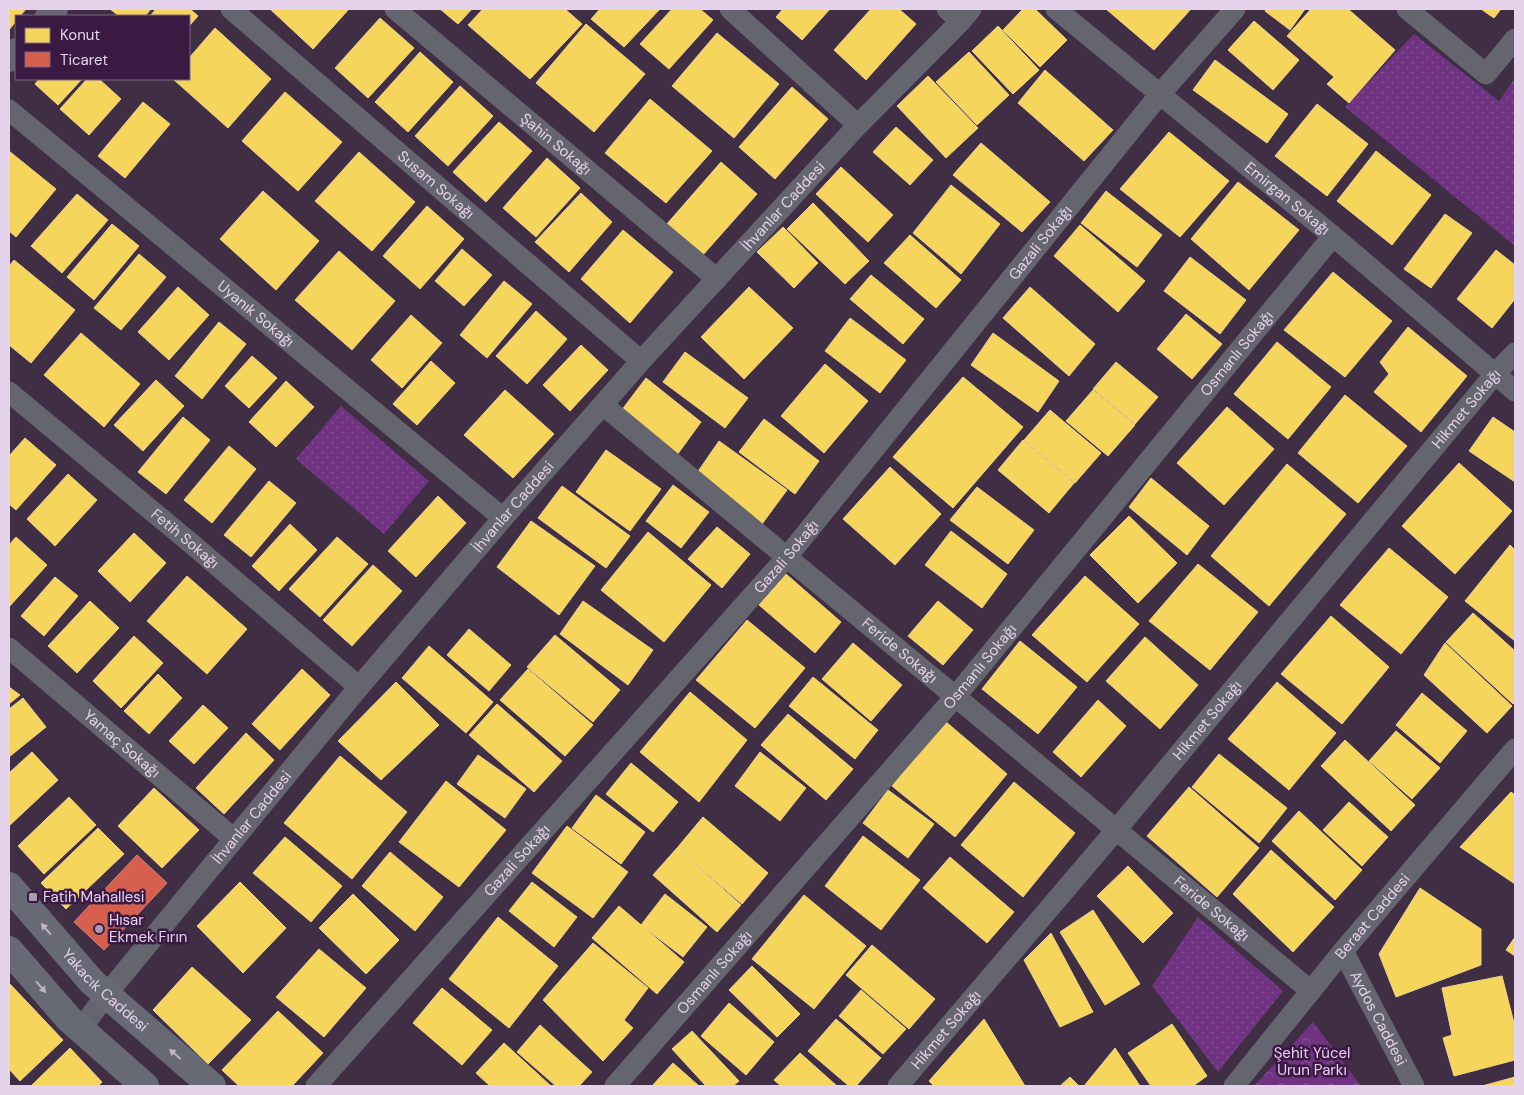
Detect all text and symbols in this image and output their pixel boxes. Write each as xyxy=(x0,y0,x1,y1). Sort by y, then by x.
legend xyxy=(15,15,190,80)
text: Konut xyxy=(60,25,100,45)
text: Ticaret xyxy=(60,50,108,70)
street label: Şahin Sokağı xyxy=(516,108,596,179)
street label: Susam Sokağı xyxy=(393,146,479,224)
street label: İhvanlar Caddesi xyxy=(737,157,829,255)
street label: Emirgan Sokağı xyxy=(1240,157,1334,240)
street label: Gazali Sokağı xyxy=(1004,201,1076,284)
street label: Uyanık Sokağı xyxy=(213,276,299,352)
street label: Osmanlı Sokağı xyxy=(1196,306,1278,400)
street label: Hikmet Sokağı xyxy=(1427,364,1505,453)
street label: İhvanlar Caddesi xyxy=(468,457,558,557)
street label: Fetih Sokağı xyxy=(147,504,223,573)
street label: Gazali Sokağı xyxy=(749,516,823,598)
street label: Feride Sokağı xyxy=(858,613,942,688)
street label: Osmanlı Sokağı xyxy=(939,620,1021,714)
street label: Hikmet Sokağı xyxy=(1168,676,1246,764)
street label: Yamaç Sokağı xyxy=(79,705,164,782)
street label: İhvanlar Caddesi xyxy=(208,767,296,868)
street label: Gazali Sokağı xyxy=(479,820,554,901)
street label: Beraat Caddesi xyxy=(1330,869,1415,963)
street label: Feride Sokağı xyxy=(1170,872,1254,946)
place label: Fatih Mahallesi xyxy=(43,887,144,907)
marker: Fatih Mahallesi xyxy=(27,891,39,903)
place label: Hısar Ekmek Fırın xyxy=(109,910,187,947)
marker: Hısar Ekmek Fırın xyxy=(93,923,105,935)
one-way arrow xyxy=(40,924,52,936)
street label: Osmanlı Sokağı xyxy=(672,926,756,1018)
street label: Yakacık Caddesi xyxy=(58,944,152,1036)
street label: Aydos Caddesi xyxy=(1345,968,1411,1069)
one-way arrow xyxy=(35,980,47,992)
street label: Hikmet Sokağı xyxy=(907,986,985,1073)
park label: Şehit Yücel Urun Parkı xyxy=(1274,1043,1350,1080)
one-way arrow xyxy=(169,1048,181,1060)

